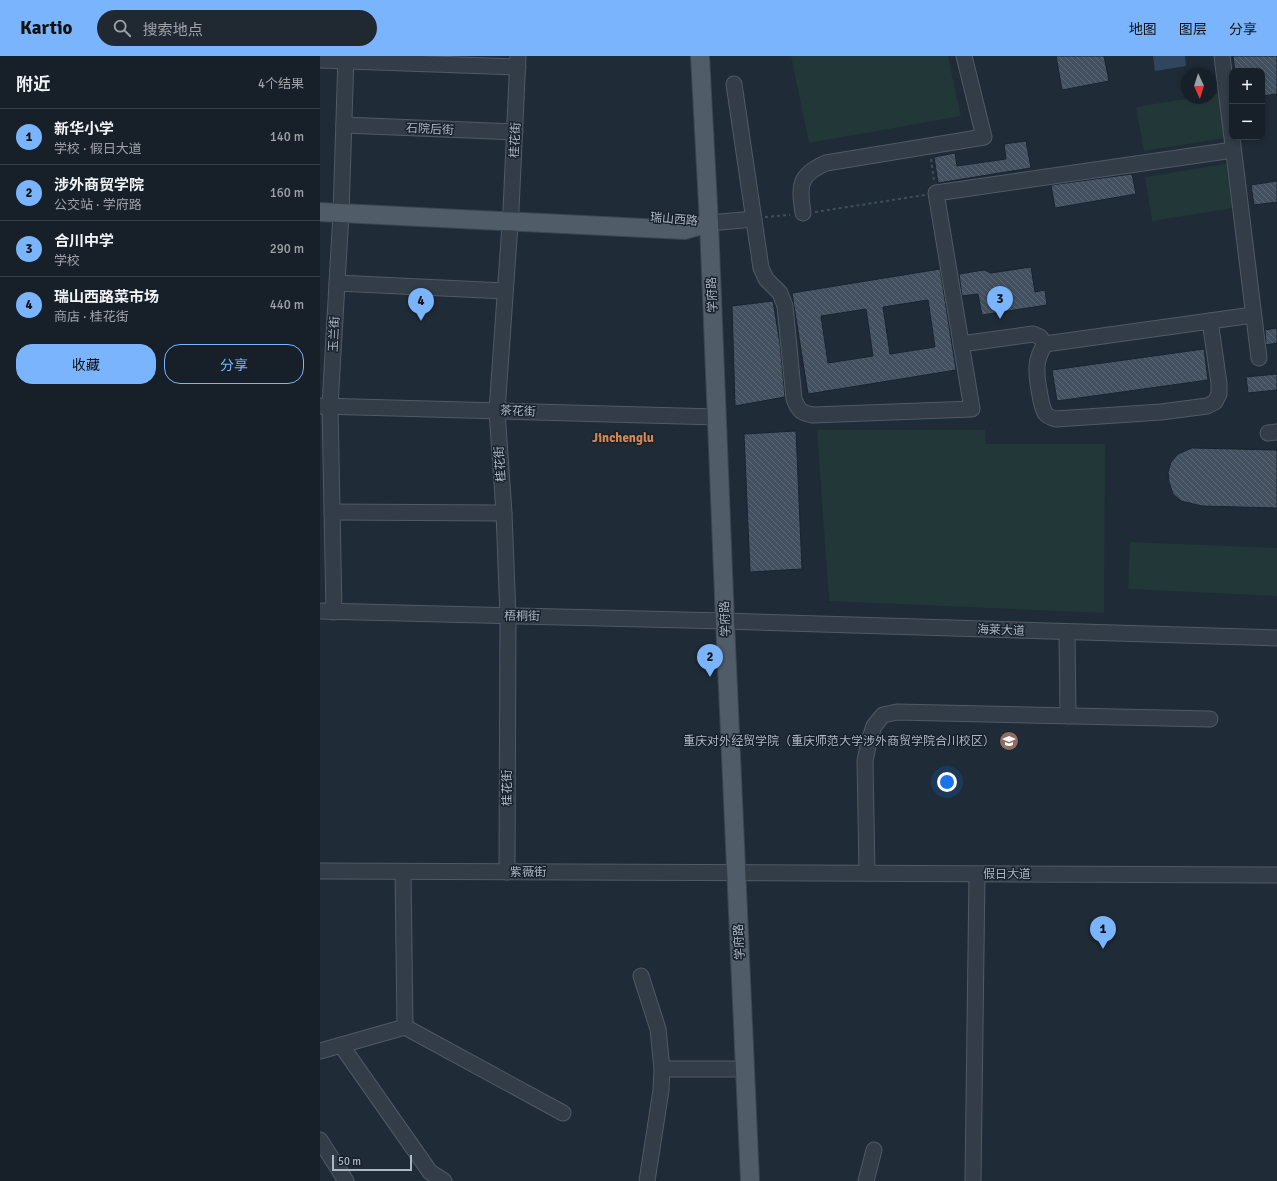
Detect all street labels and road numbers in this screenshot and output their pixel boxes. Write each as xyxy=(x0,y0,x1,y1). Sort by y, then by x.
street label: 石院后街 xyxy=(406,121,454,138)
street label: 桂花街 xyxy=(507,122,524,158)
street label: 瑞山西路 xyxy=(649,210,699,229)
street label: 学府路 xyxy=(704,277,721,313)
street label: 玉兰街 xyxy=(326,316,343,352)
street label: 茶花街 xyxy=(500,403,536,420)
street label: 桂花街 xyxy=(492,445,509,482)
street label: 学府路 xyxy=(717,601,734,637)
street label: 梧桐街 xyxy=(504,609,540,624)
street label: 海莱大道 xyxy=(977,622,1025,639)
street label: 桂花街 xyxy=(500,770,515,806)
street label: 紫薇街 xyxy=(510,865,546,880)
street label: 假日大道 xyxy=(983,867,1031,882)
street label: 学府路 xyxy=(731,924,748,960)

